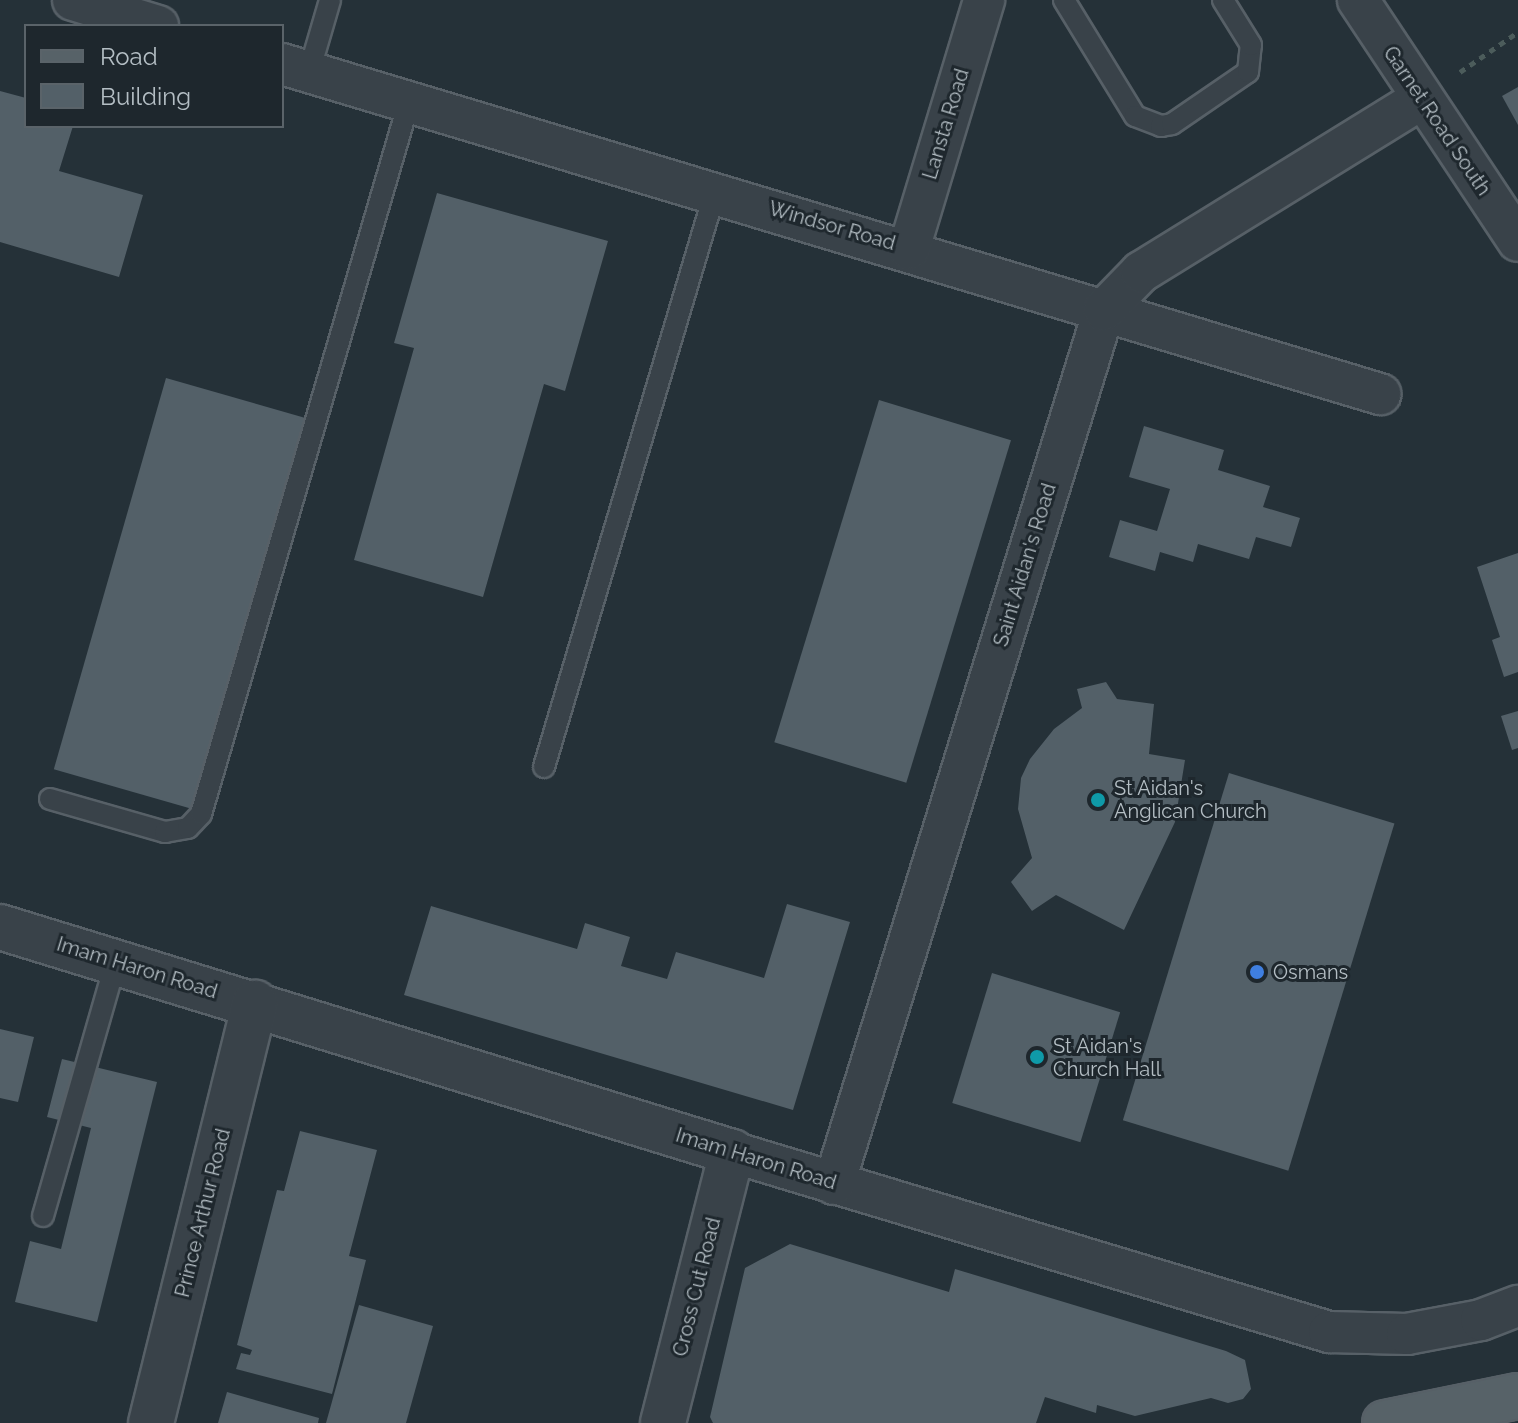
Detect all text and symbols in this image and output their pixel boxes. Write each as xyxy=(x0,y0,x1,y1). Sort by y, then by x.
legend xyxy=(24,24,284,128)
text: Road xyxy=(100,42,158,71)
street label: Garnet Road South xyxy=(1378,42,1496,200)
street label: Lansta Road xyxy=(918,66,974,182)
text: Building xyxy=(100,82,191,111)
street label: Windsor Road xyxy=(766,196,898,256)
street label: Saint Aidan's Road xyxy=(989,480,1061,650)
place label: St Aidan's Anglican Church xyxy=(1114,776,1267,823)
marker: St Aidan's Anglican Church xyxy=(1089,791,1107,809)
street label: Imam Haron Road xyxy=(54,932,220,1004)
place label: Osmans xyxy=(1273,960,1348,984)
marker: Osmans xyxy=(1248,963,1266,981)
place label: St Aidan's Church Hall xyxy=(1053,1034,1161,1081)
marker: St Aidan's Church Hall xyxy=(1028,1048,1046,1066)
street label: Imam Haron Road xyxy=(673,1123,839,1195)
street label: Prince Arthur Road xyxy=(170,1126,236,1300)
street label: Cross Cut Road xyxy=(668,1215,726,1359)

